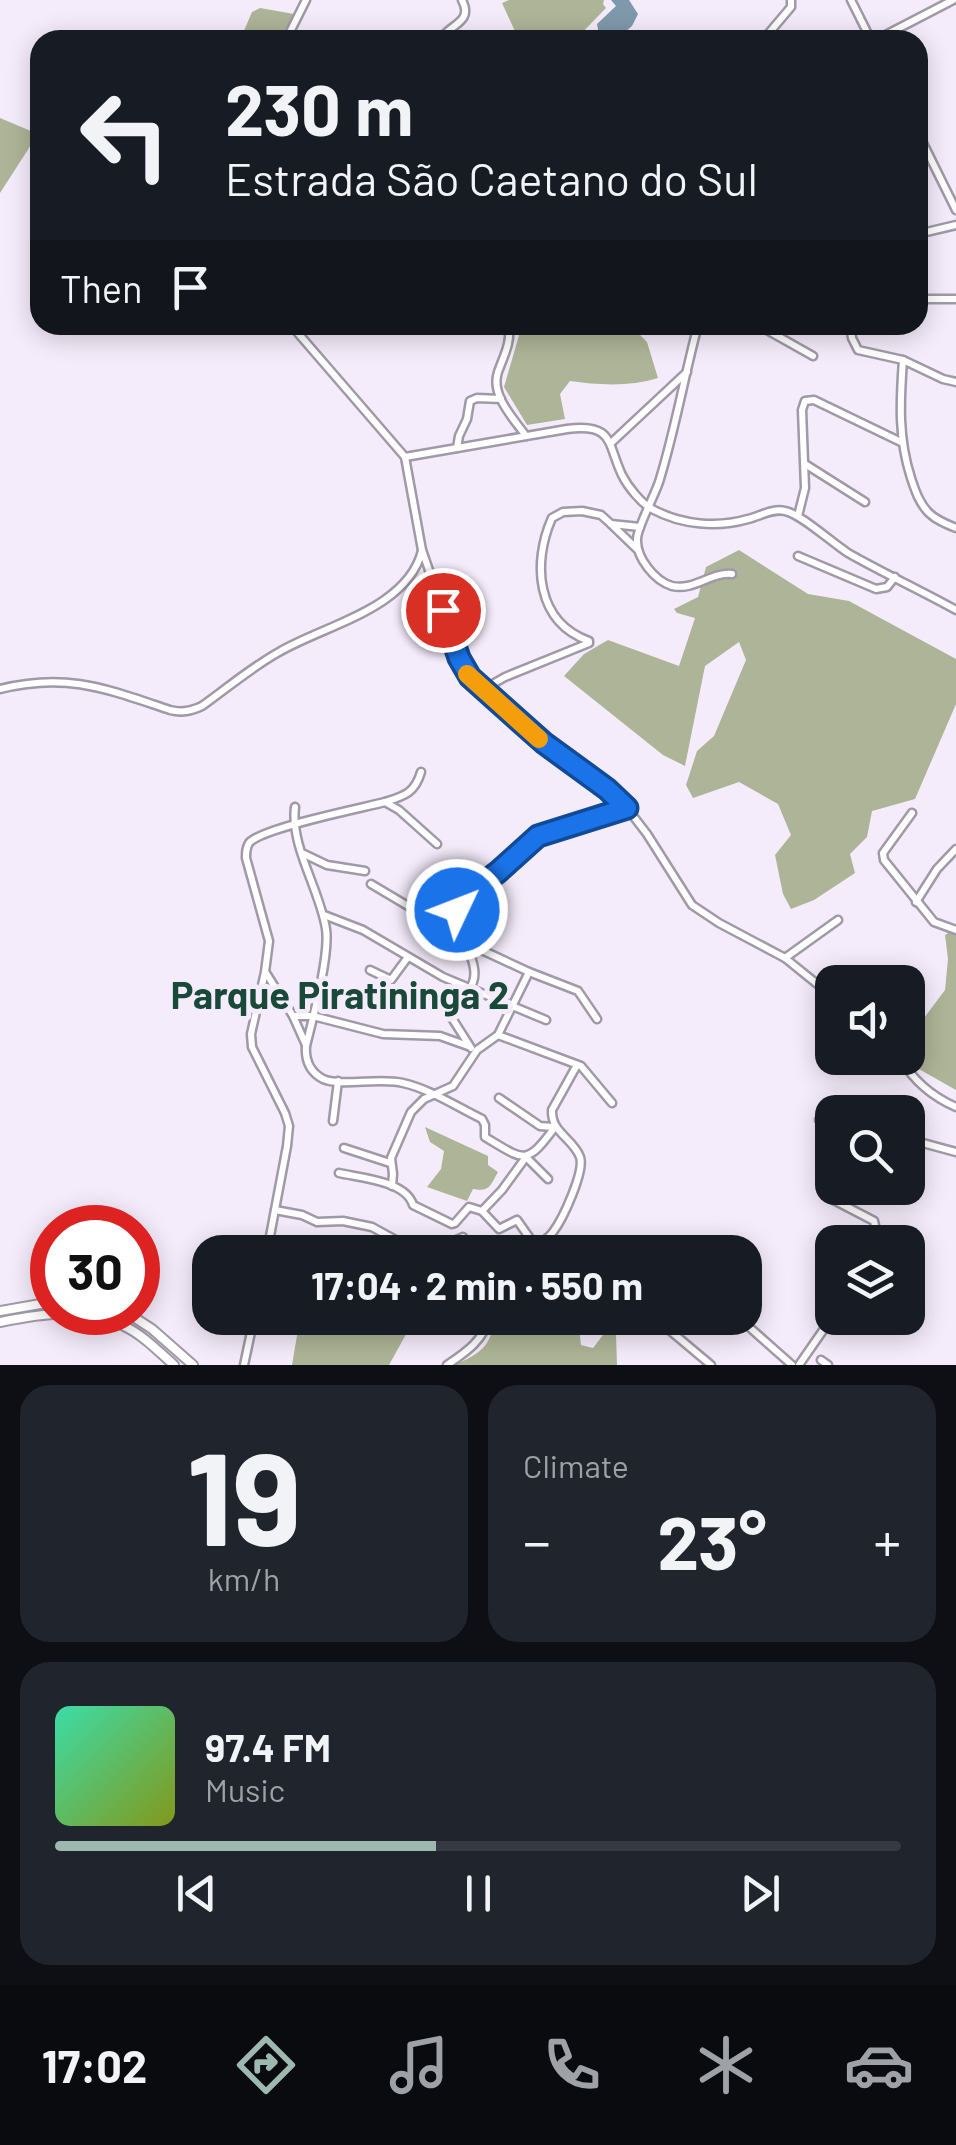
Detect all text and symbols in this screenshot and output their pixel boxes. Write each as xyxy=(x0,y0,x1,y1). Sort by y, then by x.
text: 230 m xyxy=(225,66,413,150)
icon: left xyxy=(60,70,190,200)
text: Estrada São Caetano do Sul xyxy=(225,151,758,205)
icon: arrive xyxy=(163,260,218,315)
text: Then xyxy=(60,265,143,311)
pin xyxy=(401,568,486,653)
icon: arrive xyxy=(416,583,471,638)
position arrow xyxy=(405,858,509,962)
map controls xyxy=(815,965,925,1335)
button: sound xyxy=(815,965,925,1075)
district label: Parque Piratininga 2 xyxy=(171,971,509,1017)
button: search xyxy=(815,1095,925,1205)
speed limit sign: 30 xyxy=(30,1205,160,1335)
button: layers xyxy=(815,1225,925,1335)
text: 17:04 · 2 min · 550 m xyxy=(311,1262,643,1308)
text: 19 xyxy=(186,1416,302,1572)
text: Climate xyxy=(523,1446,629,1484)
text: 23° xyxy=(657,1495,767,1585)
text: − xyxy=(523,1507,551,1573)
text: + xyxy=(873,1507,901,1573)
text: km/h xyxy=(208,1559,280,1597)
text: 97.4 FM xyxy=(205,1724,331,1770)
text: Music xyxy=(205,1770,285,1808)
icon: previous xyxy=(169,1866,224,1921)
icon: pause xyxy=(451,1866,506,1921)
icon: next xyxy=(733,1866,788,1921)
icon: directions xyxy=(231,2030,301,2100)
icon: music xyxy=(384,2030,454,2100)
icon: phone xyxy=(537,2030,607,2100)
icon: climate xyxy=(691,2030,761,2100)
icon: car xyxy=(844,2030,914,2100)
text: 17:02 xyxy=(42,2038,147,2092)

